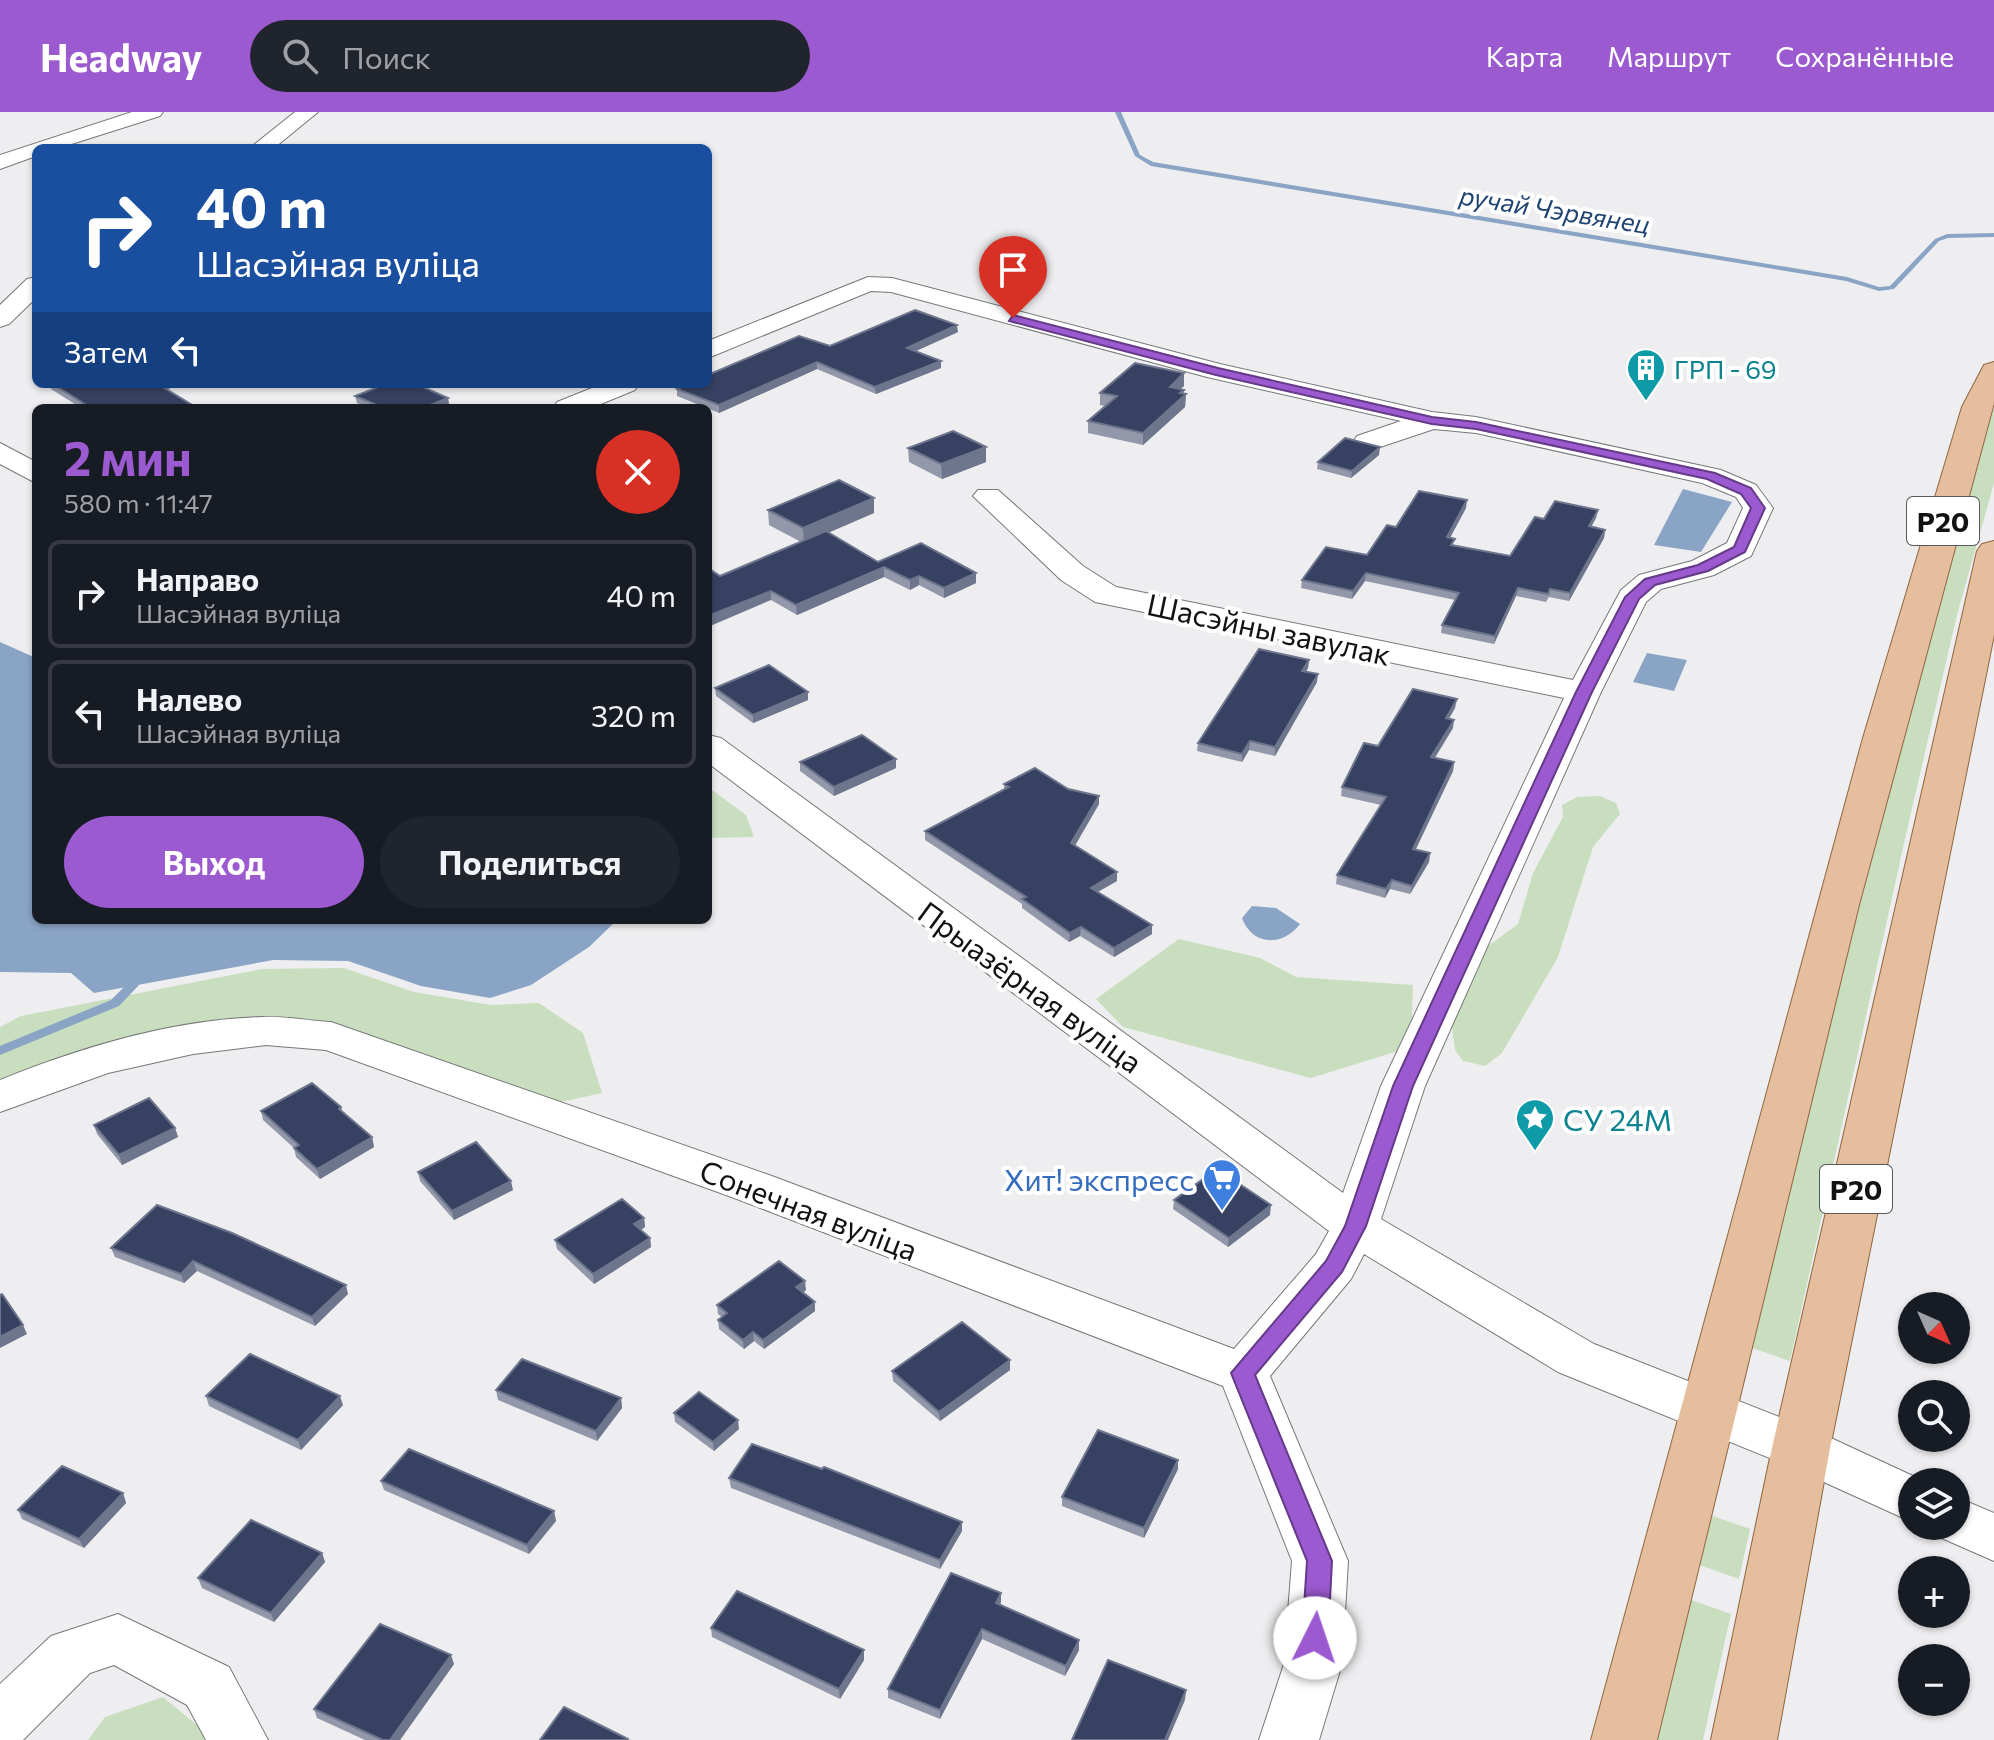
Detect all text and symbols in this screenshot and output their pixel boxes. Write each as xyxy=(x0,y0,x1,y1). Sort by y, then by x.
search box xyxy=(250,20,810,92)
text: Headway xyxy=(40,33,202,80)
icon: search xyxy=(278,34,322,78)
text: Поиск xyxy=(342,38,431,75)
text: Карта xyxy=(1486,39,1563,73)
text: Маршрут xyxy=(1607,39,1731,73)
text: Сохранённые xyxy=(1775,39,1954,73)
text: 40 m xyxy=(196,171,327,240)
icon: right xyxy=(64,176,168,280)
water label: ручай Чэрвянец xyxy=(1457,179,1652,239)
pin xyxy=(979,236,1047,318)
text: Шасэйная вуліца xyxy=(196,240,480,284)
icon: arrive xyxy=(991,248,1035,292)
icon: left xyxy=(164,328,208,372)
text: Затем xyxy=(64,332,148,369)
building icon: ГРП - 69 xyxy=(1625,347,1667,402)
place label: ГРП - 69 xyxy=(1674,353,1777,384)
text: 2 мин xyxy=(64,427,192,486)
button: close xyxy=(596,430,680,514)
text: 580 m · 11:47 xyxy=(64,487,213,518)
road number: Р20 xyxy=(1907,497,1979,545)
text: Направо xyxy=(136,560,259,597)
icon: right xyxy=(68,572,112,616)
text: 40 m xyxy=(607,576,676,613)
street label: Шасэйны завулак xyxy=(1144,584,1394,672)
text: Шасэйная вуліца xyxy=(136,597,341,628)
text: Налево xyxy=(136,680,242,717)
icon: left xyxy=(68,692,112,736)
text: 320 m xyxy=(591,696,676,733)
text: Шасэйная вуліца xyxy=(136,717,341,748)
button: Выход xyxy=(64,816,364,908)
button: Поделиться xyxy=(380,816,680,908)
street label: Прыазёрная вуліца xyxy=(912,892,1150,1080)
place icon: СУ 24М xyxy=(1514,1097,1556,1152)
place label: СУ 24М xyxy=(1563,1100,1672,1137)
street label: Сонечная вуліца xyxy=(695,1151,923,1267)
supermarket icon: Хит! экспресс xyxy=(1201,1157,1243,1212)
place label: Хит! экспресс xyxy=(1004,1160,1194,1197)
road number: Р20 xyxy=(1820,1165,1892,1213)
north arrow xyxy=(1898,1292,1970,1364)
map controls xyxy=(1898,1292,1970,1716)
button: search xyxy=(1898,1380,1970,1452)
button: layers xyxy=(1898,1468,1970,1540)
button: + xyxy=(1898,1556,1970,1628)
position arrow xyxy=(1273,1596,1357,1680)
button: − xyxy=(1898,1644,1970,1716)

